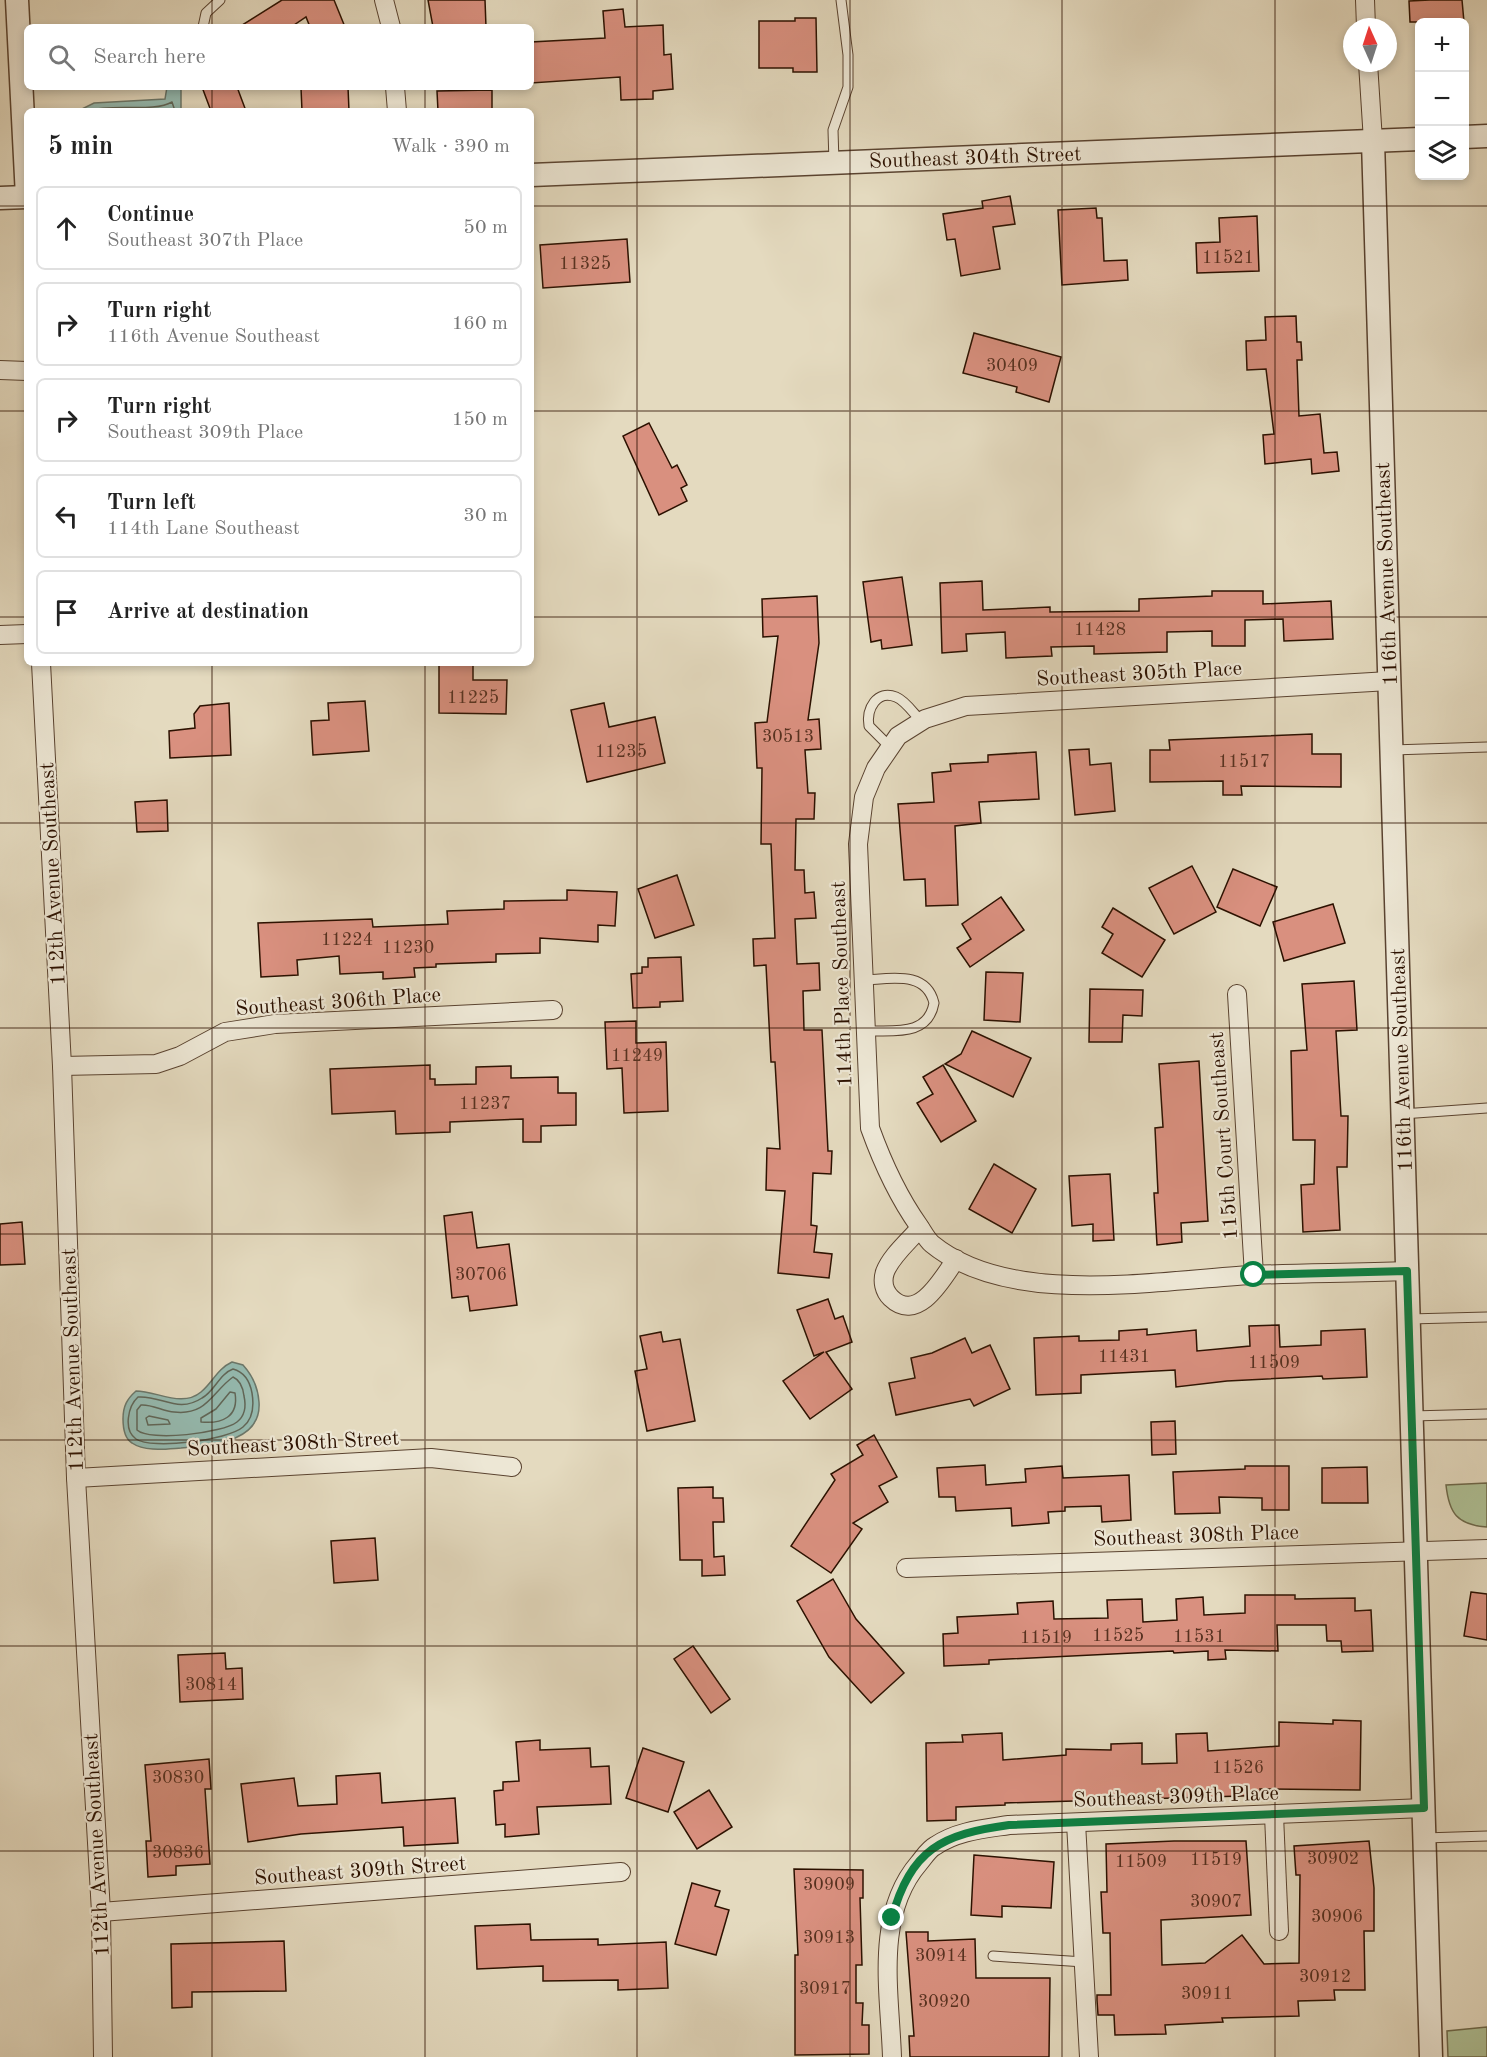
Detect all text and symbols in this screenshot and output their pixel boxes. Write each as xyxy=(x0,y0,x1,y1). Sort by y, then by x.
north arrow xyxy=(1343,18,1397,72)
map controls xyxy=(1415,18,1469,180)
button: + xyxy=(1415,18,1469,72)
search box xyxy=(24,24,534,90)
icon: search xyxy=(45,41,78,74)
text: Search here xyxy=(93,46,206,68)
button: − xyxy=(1415,72,1469,126)
button: layers xyxy=(1415,126,1469,180)
text: 5 min xyxy=(48,134,113,160)
text: Walk · 390 m xyxy=(391,137,510,157)
street label: Southeast 304th Street xyxy=(868,144,1082,173)
text: Continue xyxy=(107,204,194,226)
icon: ahead xyxy=(50,212,83,245)
text: 50 m xyxy=(463,218,508,238)
text: Southeast 307th Place xyxy=(107,231,303,251)
house number: 11521 xyxy=(1202,249,1254,267)
house number: 11325 xyxy=(559,255,611,273)
text: Turn right xyxy=(107,300,211,322)
icon: right xyxy=(50,308,83,341)
text: 160 m xyxy=(452,314,508,334)
text: 116th Avenue Southeast xyxy=(107,327,320,347)
house number: 30409 xyxy=(986,357,1038,375)
text: Turn right xyxy=(107,396,211,418)
icon: right xyxy=(50,404,83,437)
text: 150 m xyxy=(452,410,508,430)
text: Southeast 309th Place xyxy=(107,423,303,443)
street label: 116th Avenue Southeast xyxy=(1373,462,1402,686)
text: Turn left xyxy=(107,492,196,514)
icon: left xyxy=(50,500,83,533)
text: 30 m xyxy=(463,506,508,526)
text: 114th Lane Southeast xyxy=(107,519,300,539)
icon: arrive xyxy=(50,596,83,629)
text: Arrive at destination xyxy=(107,601,309,623)
house number: 11428 xyxy=(1074,621,1126,639)
street label: Southeast 305th Place xyxy=(1036,659,1243,690)
house number: 11225 xyxy=(447,689,499,707)
house number: 30513 xyxy=(762,728,814,746)
house number: 11235 xyxy=(595,743,647,761)
house number: 11517 xyxy=(1218,753,1270,771)
street label: 112th Avenue Southeast xyxy=(37,762,70,986)
street label: 114th Place Southeast xyxy=(828,881,857,1087)
house number: 11224 xyxy=(321,931,373,949)
house number: 11230 xyxy=(382,939,434,957)
street label: 116th Avenue Southeast xyxy=(1388,948,1417,1172)
street label: Southeast 306th Place xyxy=(235,985,442,1020)
street label: 115th Court Southeast xyxy=(1207,1031,1242,1241)
house number: 11249 xyxy=(611,1047,663,1065)
house number: 11237 xyxy=(459,1095,511,1113)
street label: 112th Avenue Southeast xyxy=(59,1248,88,1472)
route start xyxy=(1240,1261,1266,1287)
house number: 30706 xyxy=(455,1266,507,1284)
house number: 11431 xyxy=(1098,1348,1150,1366)
house number: 11509 xyxy=(1248,1354,1300,1372)
street label: Southeast 308th Street xyxy=(186,1428,400,1461)
street label: Southeast 308th Place xyxy=(1093,1522,1299,1551)
house number: 11525 xyxy=(1092,1627,1144,1645)
house number: 11531 xyxy=(1173,1628,1225,1646)
house number: 11519 xyxy=(1020,1629,1072,1647)
house number: 30814 xyxy=(185,1676,237,1694)
street label: 112th Avenue Southeast xyxy=(81,1733,114,1957)
house number: 11526 xyxy=(1212,1759,1264,1777)
house number: 30830 xyxy=(152,1769,204,1787)
street label: Southeast 309th Place xyxy=(1073,1783,1279,1812)
house number: 30836 xyxy=(152,1844,204,1862)
house number: 30902 xyxy=(1307,1850,1359,1868)
house number: 11519 xyxy=(1190,1851,1242,1869)
house number: 11509 xyxy=(1115,1853,1167,1871)
street label: Southeast 309th Street xyxy=(253,1854,467,1889)
house number: 30909 xyxy=(803,1876,855,1894)
house number: 30907 xyxy=(1190,1893,1242,1911)
route end xyxy=(878,1904,904,1930)
house number: 30906 xyxy=(1311,1908,1363,1926)
house number: 30913 xyxy=(803,1929,855,1947)
house number: 30914 xyxy=(915,1947,967,1965)
house number: 30912 xyxy=(1299,1968,1351,1986)
house number: 30917 xyxy=(799,1980,851,1998)
house number: 30911 xyxy=(1181,1985,1233,2003)
house number: 30920 xyxy=(918,1993,970,2011)

